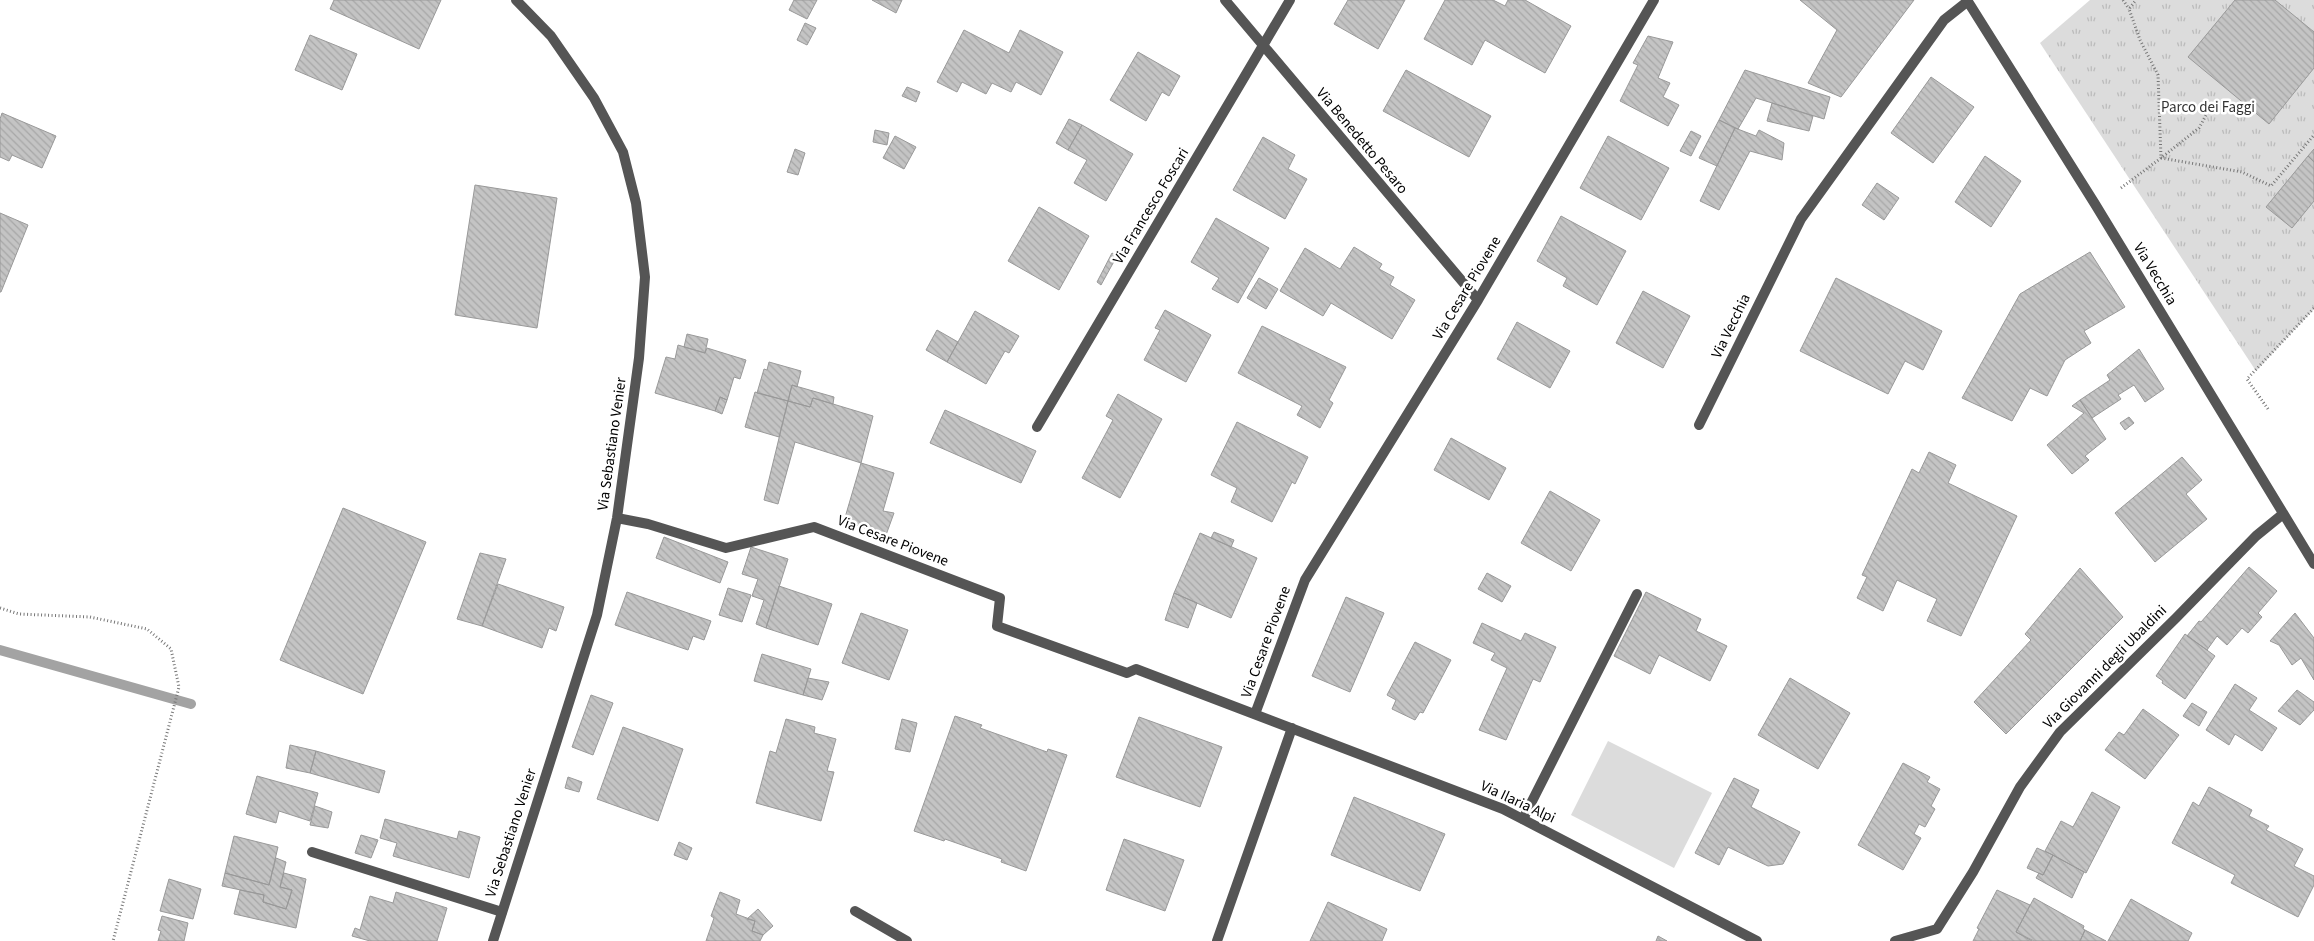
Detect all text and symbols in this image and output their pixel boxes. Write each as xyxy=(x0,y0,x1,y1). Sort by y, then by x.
street label: Via Benedetto Pesaro xyxy=(1311,83,1413,199)
park label: Parco dei Faggi xyxy=(2161,97,2255,118)
street label: Via Francesco Foscari xyxy=(1108,144,1194,268)
street label: Via Cesare Piovene xyxy=(1428,232,1506,344)
street label: Via Vecchia xyxy=(2128,239,2182,309)
street label: Via Vecchia xyxy=(1706,290,1756,362)
street label: Via Sebastiano Venier xyxy=(592,375,632,512)
street label: Via Cesare Piovene xyxy=(834,510,952,572)
street label: Via Cesare Piovene xyxy=(1236,583,1296,701)
street label: Via Giovanni degli Ubaldini xyxy=(2038,600,2172,734)
street label: Via Sebastiano Venier xyxy=(480,765,542,900)
street label: Via Ilaria Alpi xyxy=(1477,775,1559,829)

